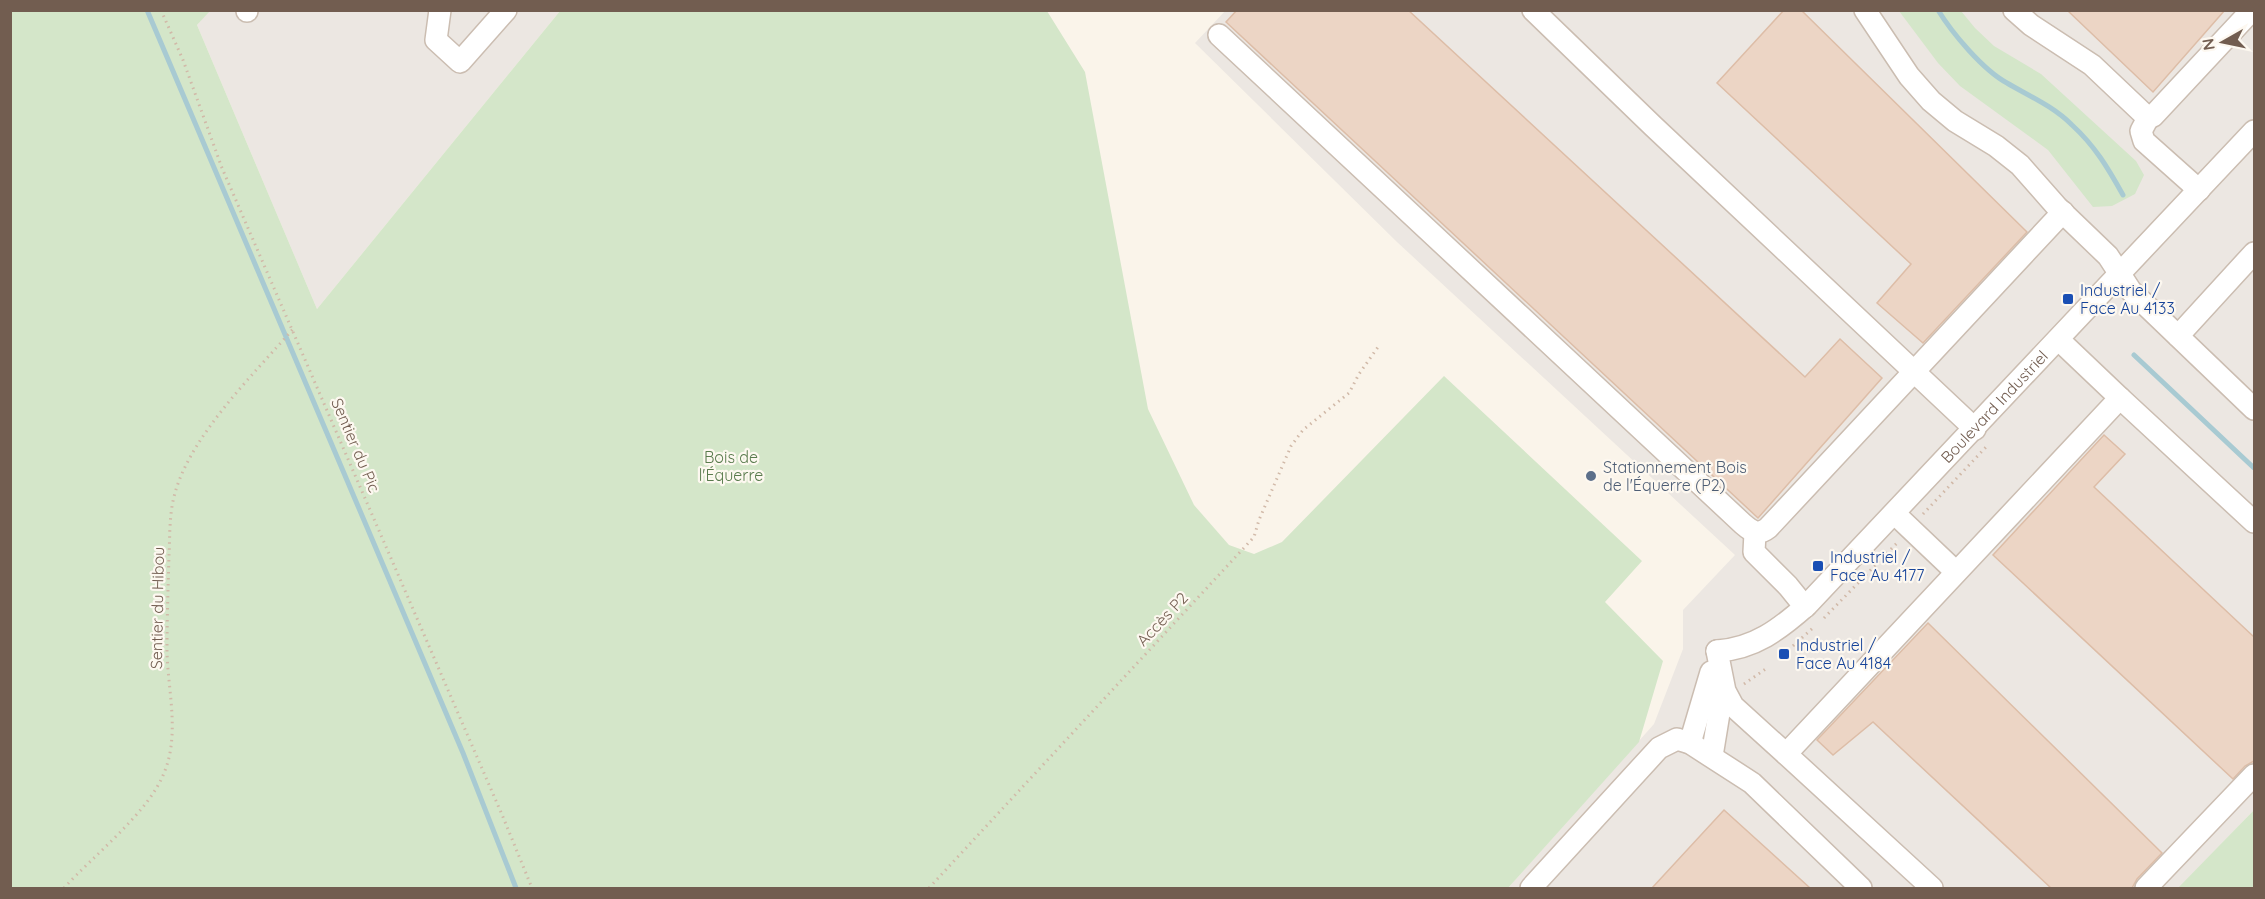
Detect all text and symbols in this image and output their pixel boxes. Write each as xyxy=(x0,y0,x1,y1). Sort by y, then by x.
north arrow xyxy=(2193,12,2253,72)
text: N xyxy=(2197,37,2219,52)
place label: Industriel / Face Au 4133 xyxy=(2080,280,2175,318)
marker: Industriel / Face Au 4133 xyxy=(2061,292,2075,306)
street label: Boulevard Industriel xyxy=(1936,346,2052,467)
street label: Sentier du Pic xyxy=(327,395,385,495)
park label: Bois de l'Équerre xyxy=(699,447,763,485)
place label: Stationnement Bois de l'Équerre (P2) xyxy=(1603,457,1747,495)
marker: Stationnement Bois de l'Équerre (P2) xyxy=(1584,469,1598,483)
street label: Sentier du Hibou xyxy=(146,547,168,669)
place label: Industriel / Face Au 4177 xyxy=(1830,547,1924,585)
marker: Industriel / Face Au 4177 xyxy=(1811,559,1825,573)
street label: Accès P2 xyxy=(1132,588,1192,650)
place label: Industriel / Face Au 4184 xyxy=(1796,635,1891,673)
marker: Industriel / Face Au 4184 xyxy=(1777,647,1791,661)

